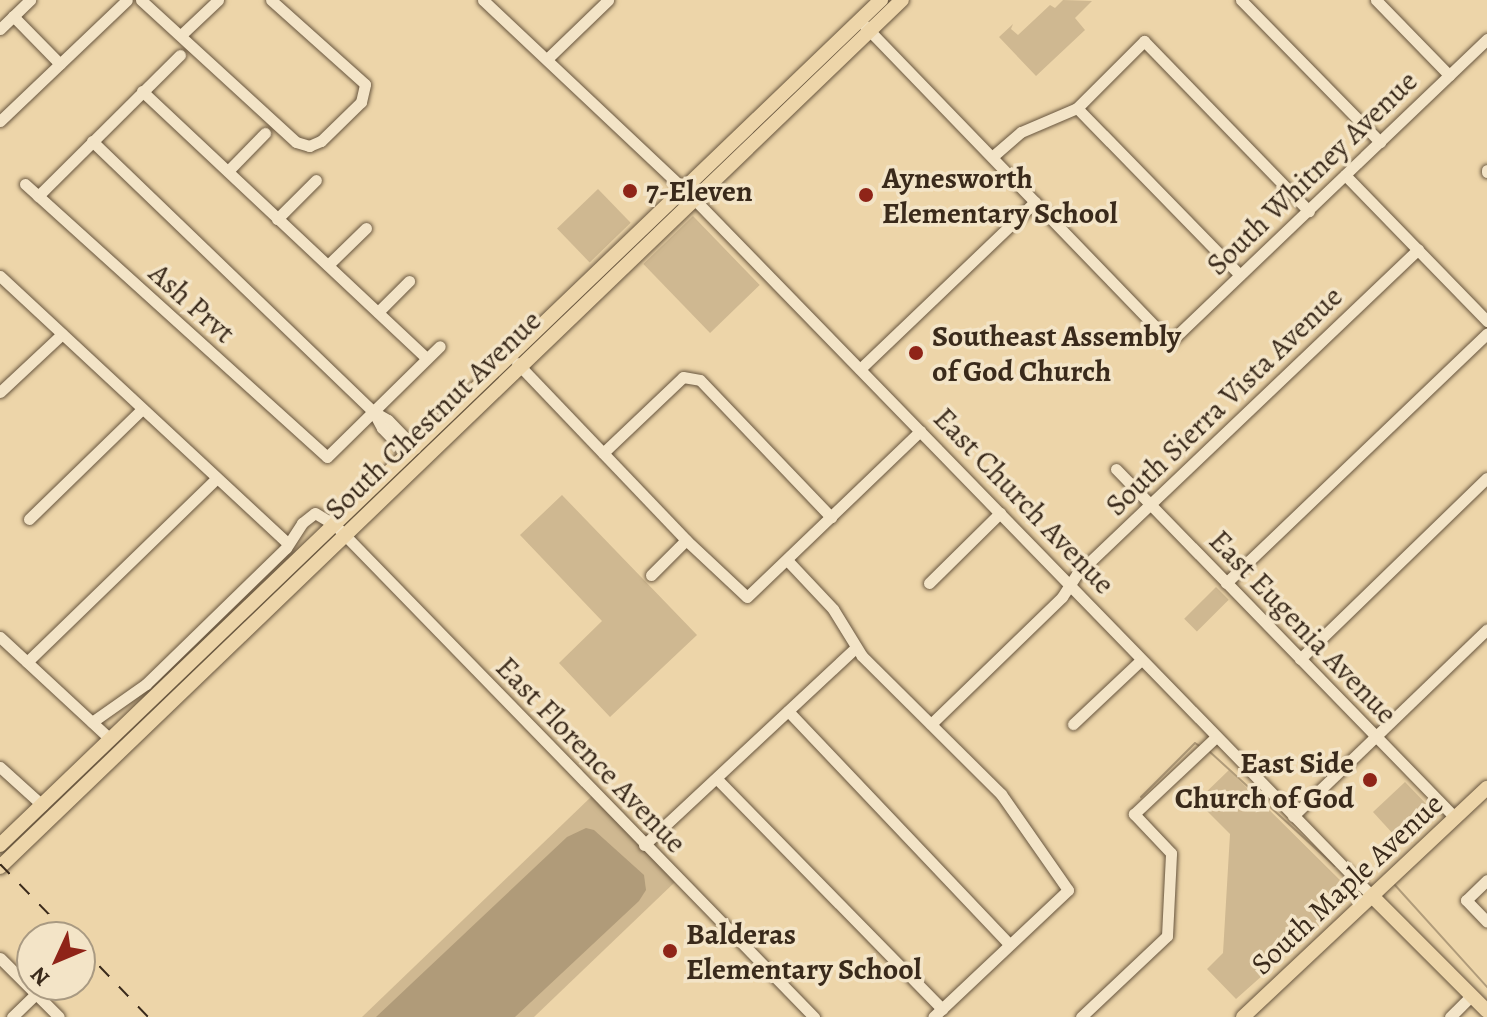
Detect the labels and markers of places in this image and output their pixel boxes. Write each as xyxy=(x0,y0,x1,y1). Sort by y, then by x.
place label: Aynesworth Elementary School xyxy=(882,160,1118,230)
place label: 7-Eleven xyxy=(646,173,753,209)
marker: 7-Eleven xyxy=(621,182,639,200)
marker: Aynesworth Elementary School xyxy=(857,186,875,204)
place label: Southeast Assembly of God Church xyxy=(932,318,1181,388)
marker: Southeast Assembly of God Church xyxy=(907,344,925,362)
place label: East Side Church of God xyxy=(1175,745,1354,816)
marker: East Side Church of God xyxy=(1361,771,1379,789)
place label: Balderas Elementary School xyxy=(686,916,922,986)
marker: Balderas Elementary School xyxy=(661,942,679,960)

